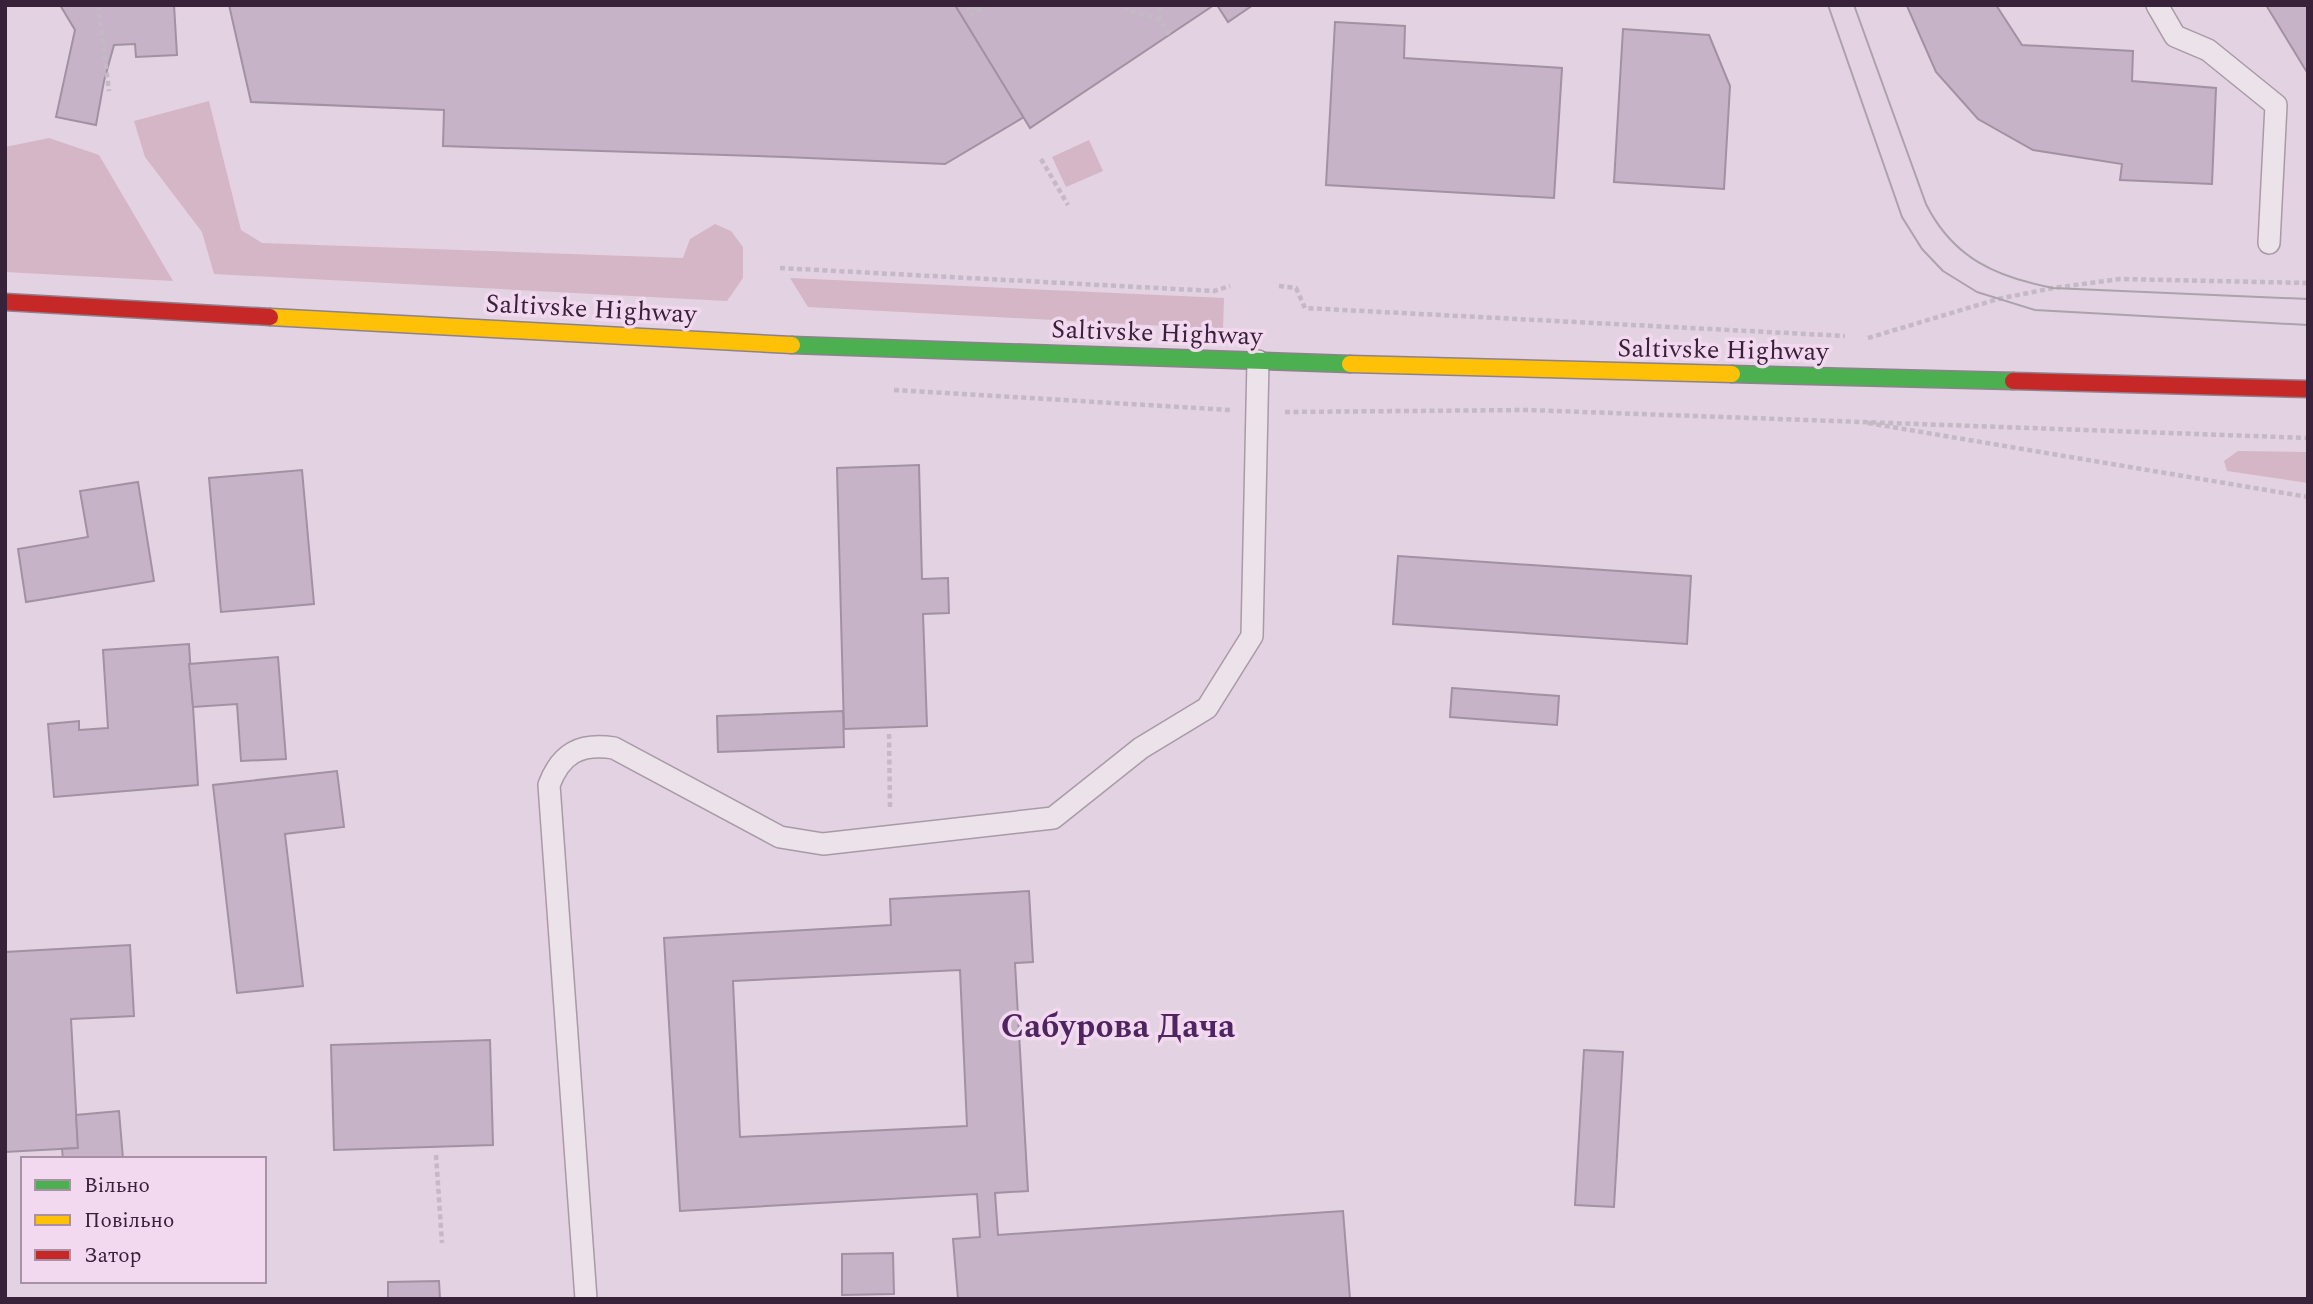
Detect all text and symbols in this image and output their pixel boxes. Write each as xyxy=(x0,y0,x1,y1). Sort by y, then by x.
street label: Saltivske Highway xyxy=(484,283,699,335)
street label: Saltivske Highway xyxy=(1051,309,1265,357)
street label: Saltivske Highway xyxy=(1617,328,1831,372)
district label: Сабурова Дача xyxy=(1001,1002,1235,1052)
legend xyxy=(21,1157,266,1283)
text: Вільно xyxy=(84,1170,150,1202)
text: Повільно xyxy=(84,1205,174,1237)
text: Затор xyxy=(84,1240,141,1272)

